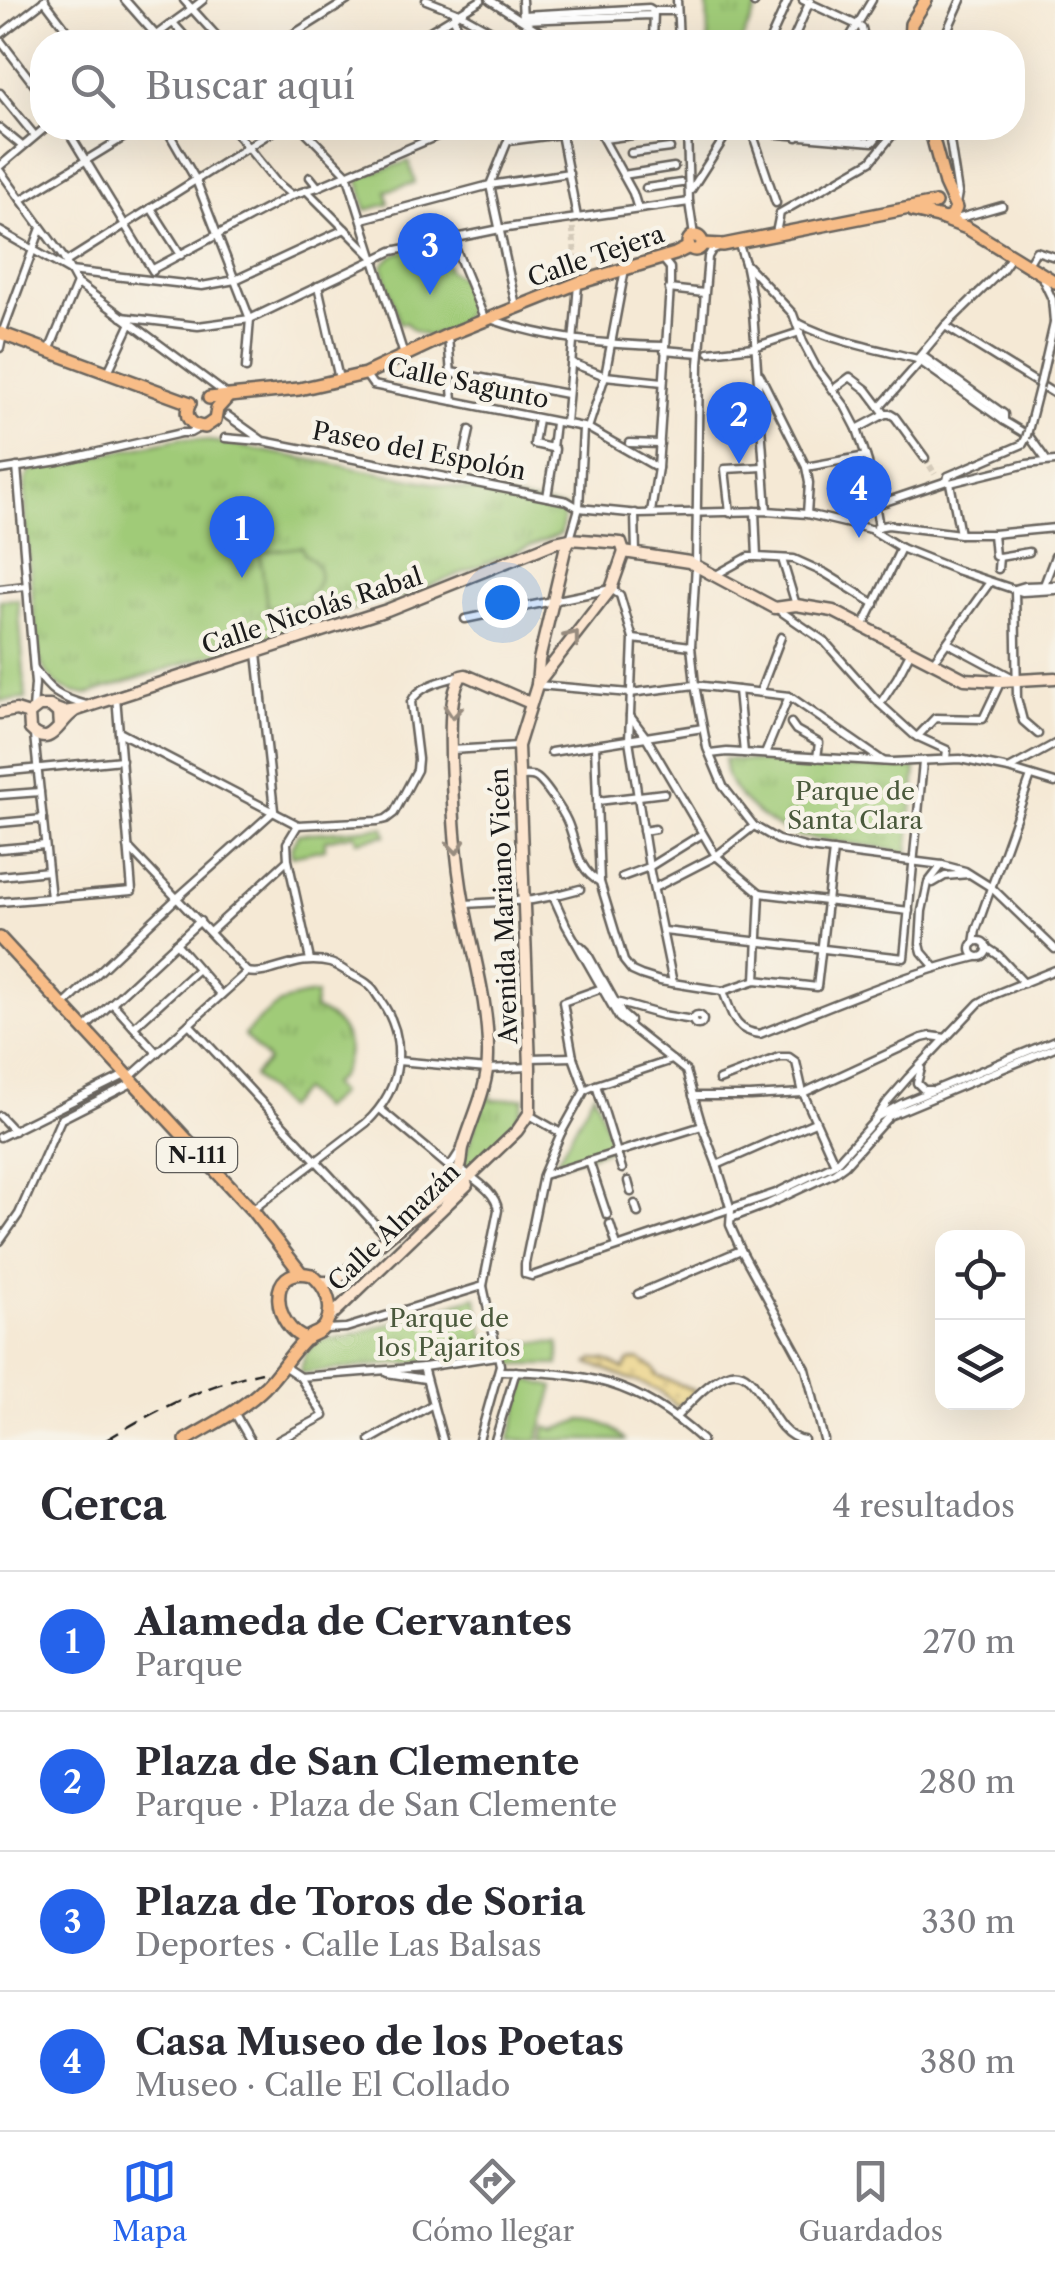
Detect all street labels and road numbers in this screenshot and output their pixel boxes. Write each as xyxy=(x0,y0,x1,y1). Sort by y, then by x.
street label: Calle Tejera xyxy=(524,218,669,294)
street label: Calle Sagunto xyxy=(384,351,552,415)
street label: Paseo del Espolón xyxy=(310,415,529,487)
street label: Calle Nicolás Rabal xyxy=(198,561,426,661)
street label: Avenida Mariano Vicén xyxy=(484,767,524,1046)
road number: N-111 xyxy=(157,1138,237,1172)
street label: Calle Almazán xyxy=(322,1156,467,1298)

